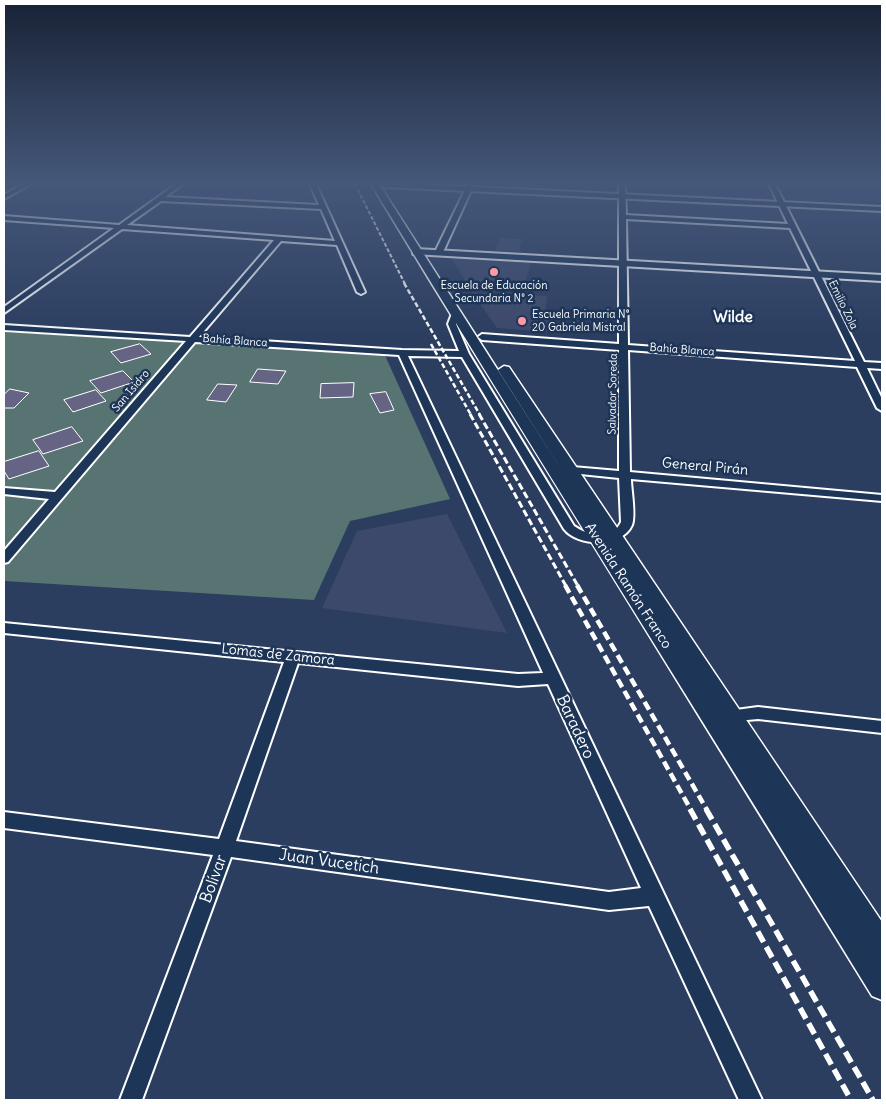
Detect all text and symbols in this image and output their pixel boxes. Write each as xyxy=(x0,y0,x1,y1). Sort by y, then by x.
marker: Escuela de Educación Secundaria N° 2 xyxy=(488,266,500,278)
street label: Emilio Zola xyxy=(825,278,861,332)
place label: Escuela de Educación Secundaria N° 2 xyxy=(440,279,548,305)
district label: Wilde xyxy=(713,307,753,327)
place label: Escuela Primaria N° 20 Gabriela Mistral xyxy=(532,308,629,334)
marker: Escuela Primaria N° 20 Gabriela Mistral xyxy=(516,315,528,327)
street label: Bahía Blanca xyxy=(202,332,268,350)
street label: Bahía Blanca xyxy=(649,341,715,359)
street label: Salvador Soreda xyxy=(606,353,620,435)
street label: San Isidro xyxy=(110,367,152,415)
street label: General Pirán xyxy=(661,455,749,479)
street label: Avenida Ramón Franco xyxy=(581,520,675,652)
street label: Lomas de Zamora xyxy=(221,641,335,669)
street label: Baradero xyxy=(552,692,598,762)
street label: Juan Vucetich xyxy=(278,845,380,879)
street label: Bolívar xyxy=(196,852,232,906)

